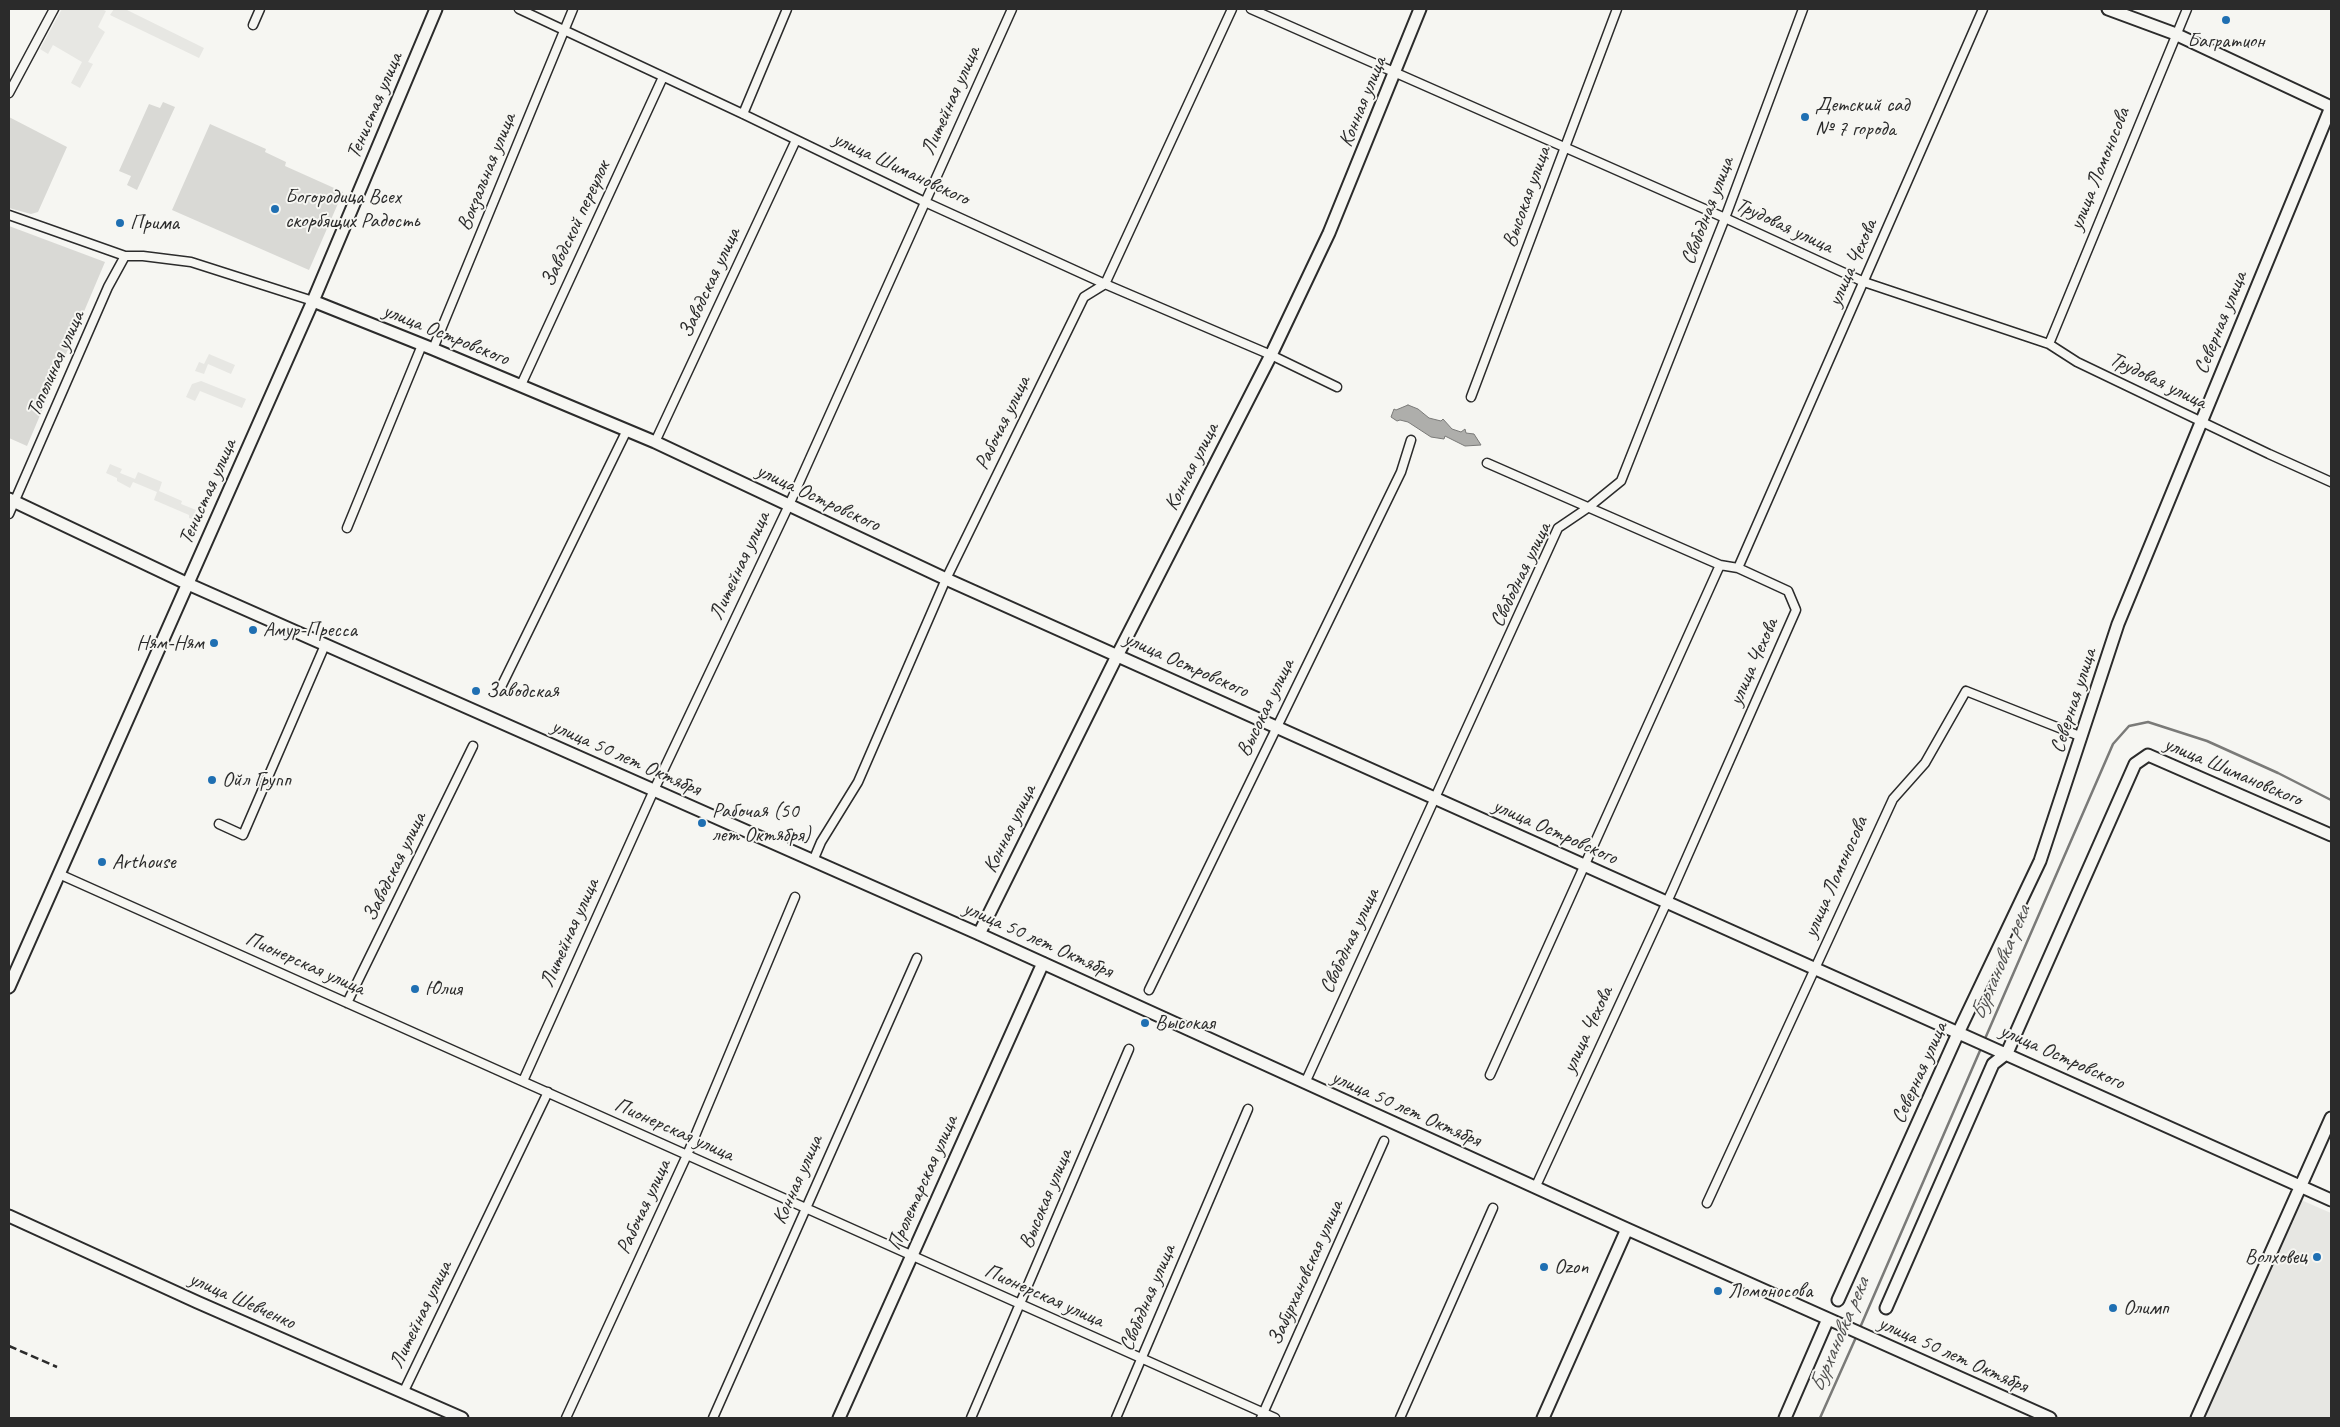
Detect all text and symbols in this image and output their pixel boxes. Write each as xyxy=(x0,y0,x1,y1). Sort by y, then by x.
marker: Багратион xyxy=(2220,14,2232,26)
place label: Багратион xyxy=(2187,28,2265,54)
street label: Литейная улица xyxy=(916,43,986,159)
street label: Тенистая улица xyxy=(341,49,409,163)
street label: Конная улица xyxy=(1334,53,1392,151)
place label: Детский сад № 7 города xyxy=(1815,92,1909,142)
street label: улица Ломоносова xyxy=(2064,104,2136,234)
street label: Вокзальная улица xyxy=(452,110,522,234)
marker: Детский сад № 7 города xyxy=(1799,111,1811,123)
street label: улица Шимановского xyxy=(829,126,973,212)
street label: Высокая улица xyxy=(1497,143,1557,251)
street label: Свободная улица xyxy=(1676,154,1740,268)
street label: Заводской переулок xyxy=(536,157,616,291)
place label: Богородица Всех скорбящих Радость xyxy=(285,184,420,234)
street label: Трудовая улица xyxy=(1731,192,1837,260)
marker: Богородица Всех скорбящих Радость xyxy=(269,203,281,215)
place label: Прима xyxy=(130,210,179,236)
street label: улица Чехова xyxy=(1823,216,1883,310)
marker: Прима xyxy=(114,217,126,229)
street label: Заводская улица xyxy=(674,224,746,342)
street label: Северная улица xyxy=(2189,268,2253,378)
street label: улица Островского xyxy=(379,298,513,372)
street label: Тополиная улица xyxy=(22,307,90,421)
street label: Трудовая улица xyxy=(2105,347,2211,415)
street label: Рабочая улица xyxy=(969,372,1037,474)
street label: Конная улица xyxy=(1159,419,1225,515)
street label: Тенистая улица xyxy=(174,435,242,549)
street label: улица Островского xyxy=(752,458,884,538)
street label: Литейная улица xyxy=(704,508,776,624)
street label: Свободная улица xyxy=(1485,519,1557,631)
street label: улица Чехова xyxy=(1724,615,1784,709)
place label: Амур-Пресса xyxy=(263,617,357,643)
marker: Амур-Пресса xyxy=(247,624,259,636)
street label: улица Островского xyxy=(1120,626,1252,704)
place label: Ням-Ням xyxy=(136,630,204,656)
marker: Ням-Ням xyxy=(208,637,220,649)
street label: Северная улица xyxy=(2045,646,2103,756)
street label: Высокая улица xyxy=(1232,655,1300,761)
place label: Заводская xyxy=(486,678,559,704)
marker: Заводская xyxy=(470,685,482,697)
street label: улица 50 лет Октября xyxy=(547,714,705,802)
street label: улица Шимановского xyxy=(2160,732,2306,812)
place label: Ойл Групп xyxy=(222,767,291,793)
marker: Ойл Групп xyxy=(206,774,218,786)
street label: Конная улица xyxy=(978,781,1042,877)
street label: улица Островского xyxy=(1489,793,1621,871)
place label: Рабочая (50 лет Октября) xyxy=(712,798,810,848)
street label: Заводская улица xyxy=(358,808,432,926)
street label: улица Ломоносова xyxy=(1798,813,1874,941)
marker: Рабочая (50 лет Октября) xyxy=(696,817,708,829)
place label: Arthouse xyxy=(112,849,176,875)
marker: Arthouse xyxy=(96,856,108,868)
street label: Литейная улица xyxy=(535,875,605,991)
street label: Свободная улица xyxy=(1315,884,1385,998)
street label: улица 50 лет Октября xyxy=(959,896,1117,984)
water label: Бурхановка река xyxy=(1965,902,2037,1024)
street label: Пионерская улица xyxy=(241,926,369,1002)
place label: Юлия xyxy=(425,976,462,1002)
marker: Юлия xyxy=(409,983,421,995)
street label: улица Чехова xyxy=(1557,983,1619,1077)
place label: Высокая xyxy=(1155,1010,1215,1036)
marker: Высокая xyxy=(1139,1017,1151,1029)
street label: Северная улица xyxy=(1886,1018,1954,1128)
street label: улица Островского xyxy=(1996,1018,2128,1096)
street label: улица 50 лет Октября xyxy=(1327,1065,1485,1153)
street label: Пионерская улица xyxy=(610,1092,738,1168)
street label: Пролетарская улица xyxy=(882,1112,964,1254)
street label: Конная улица xyxy=(767,1132,829,1228)
street label: Высокая улица xyxy=(1014,1146,1078,1252)
street label: Рабочая улица xyxy=(611,1156,677,1258)
street label: Забурхановская улица xyxy=(1263,1197,1349,1349)
street label: Свободная улица xyxy=(1114,1241,1182,1355)
place label: Волховец xyxy=(2245,1244,2307,1270)
marker: Волховец xyxy=(2311,1251,2323,1263)
place label: Ozon xyxy=(1554,1254,1589,1280)
street label: Литейная улица xyxy=(384,1257,458,1373)
street label: Пионерская улица xyxy=(980,1258,1108,1334)
marker: Ozon xyxy=(1538,1261,1550,1273)
street label: улица Шевченко xyxy=(185,1266,299,1336)
water label: Бурхановка река xyxy=(1804,1274,1876,1396)
place label: Ломоносова xyxy=(1728,1278,1812,1304)
marker: Ломоносова xyxy=(1712,1285,1724,1297)
place label: Олимп xyxy=(2123,1295,2169,1321)
marker: Олимп xyxy=(2107,1302,2119,1314)
street label: улица 50 лет Октября xyxy=(1874,1311,2032,1399)

